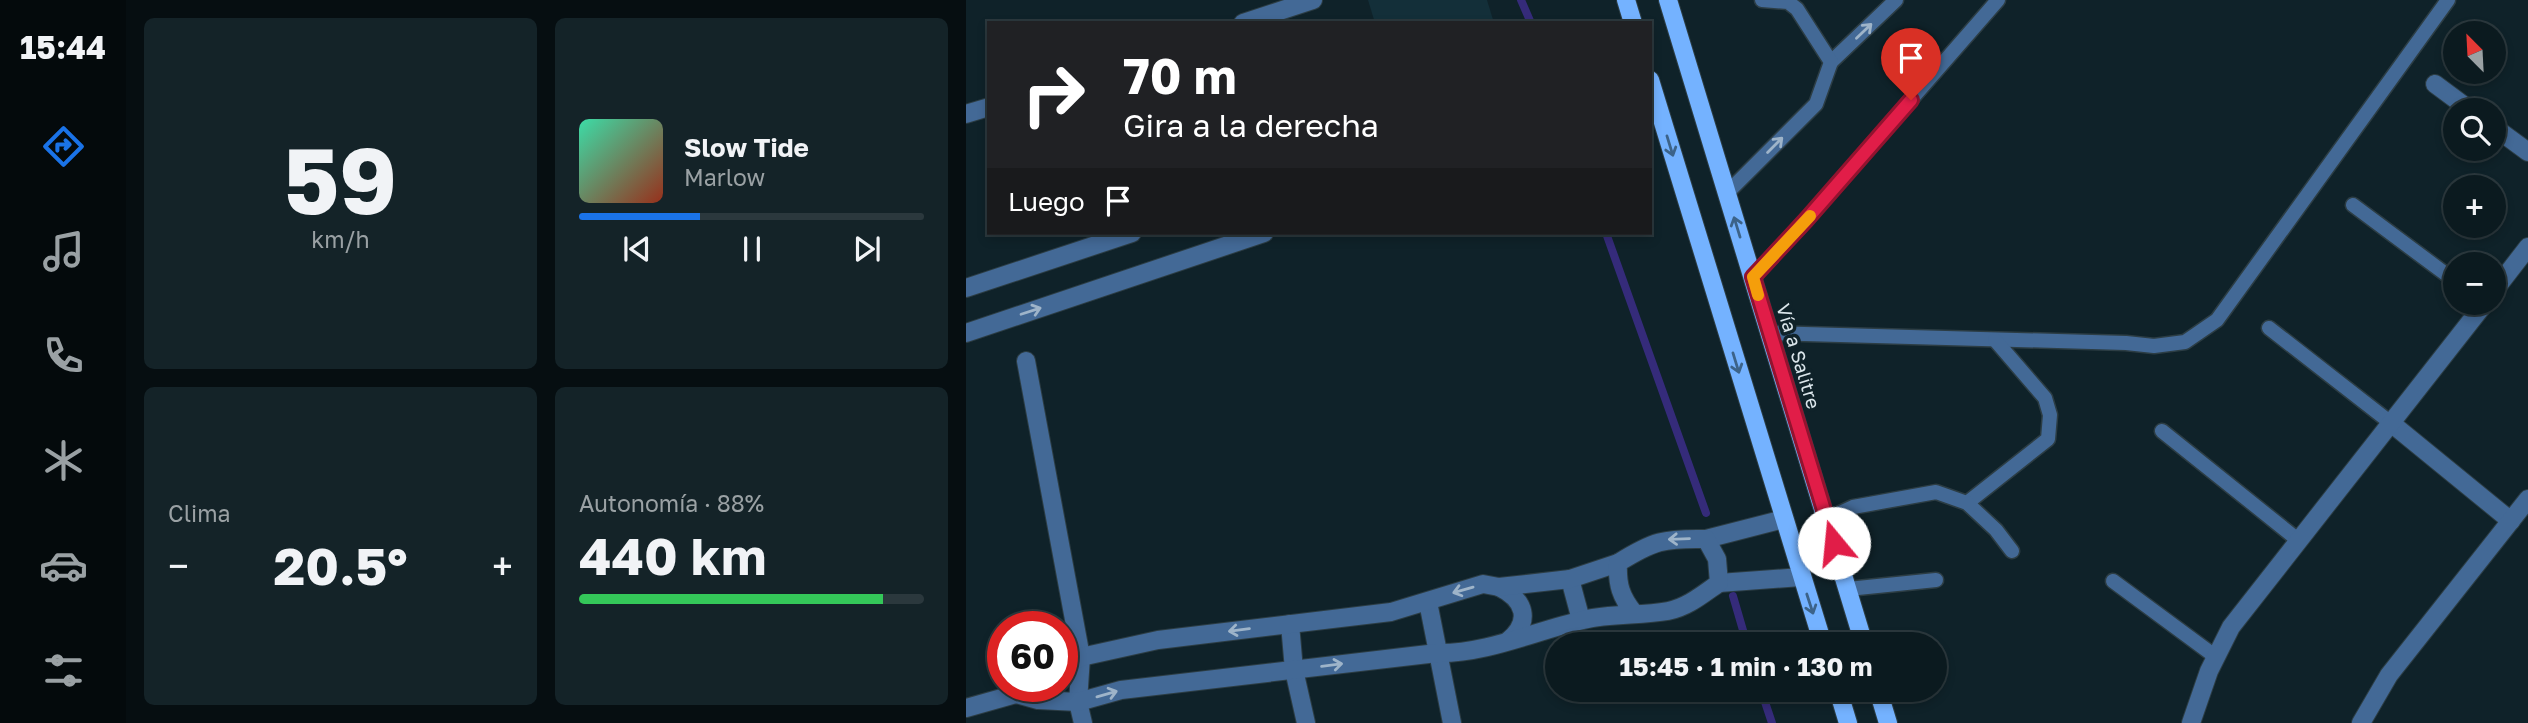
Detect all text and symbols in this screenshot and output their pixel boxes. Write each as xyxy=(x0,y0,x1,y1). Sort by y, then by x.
north arrow xyxy=(2443,21,2506,84)
map controls xyxy=(2443,21,2506,315)
one-way arrow xyxy=(1855,23,1872,40)
text: 15:44 xyxy=(20,28,106,66)
pin xyxy=(1881,28,1941,100)
icon: arrive xyxy=(1892,39,1930,77)
text: 70 m xyxy=(1123,46,1237,105)
icon: right xyxy=(1008,49,1099,140)
button: search xyxy=(2443,98,2506,161)
text: Gira a la derecha xyxy=(1123,106,1379,144)
icon: directions xyxy=(39,122,88,171)
text: 59 xyxy=(284,125,397,234)
text: Slow Tide xyxy=(684,132,809,163)
one-way arrow xyxy=(1664,134,1677,156)
one-way arrow xyxy=(1766,137,1783,154)
text: Marlow xyxy=(684,163,765,191)
button: + xyxy=(2443,175,2506,238)
icon: arrive xyxy=(1099,182,1137,220)
text: Luego xyxy=(1008,186,1085,217)
one-way arrow xyxy=(1730,216,1743,238)
text: km/h xyxy=(311,225,370,253)
icon: music xyxy=(39,227,88,276)
icon: previous xyxy=(618,230,656,268)
icon: pause xyxy=(733,230,771,268)
icon: next xyxy=(848,230,886,268)
button: − xyxy=(2443,252,2506,315)
street label: Vía a Salitre xyxy=(1772,301,1826,411)
one-way arrow xyxy=(1019,304,1041,316)
icon: phone xyxy=(39,331,88,380)
one-way arrow xyxy=(1731,352,1743,374)
icon: climate xyxy=(39,436,88,485)
text: Autonomía · 88% xyxy=(579,489,764,517)
text: Clima xyxy=(168,499,231,527)
position arrow xyxy=(1797,506,1871,580)
text: 440 km xyxy=(579,524,766,586)
one-way arrow xyxy=(1668,532,1691,546)
text: 20.5° xyxy=(273,534,408,596)
icon: car xyxy=(39,541,88,590)
text: − xyxy=(168,543,189,588)
text: + xyxy=(492,543,513,588)
one-way arrow xyxy=(1452,584,1475,597)
one-way arrow xyxy=(1805,593,1817,615)
speed limit sign: 60 xyxy=(987,611,1078,702)
one-way arrow xyxy=(1229,624,1251,637)
icon: filters xyxy=(39,646,88,695)
text: 15:45 · 1 min · 130 m xyxy=(1619,651,1873,682)
one-way arrow xyxy=(1320,659,1343,672)
one-way arrow xyxy=(1095,687,1117,700)

